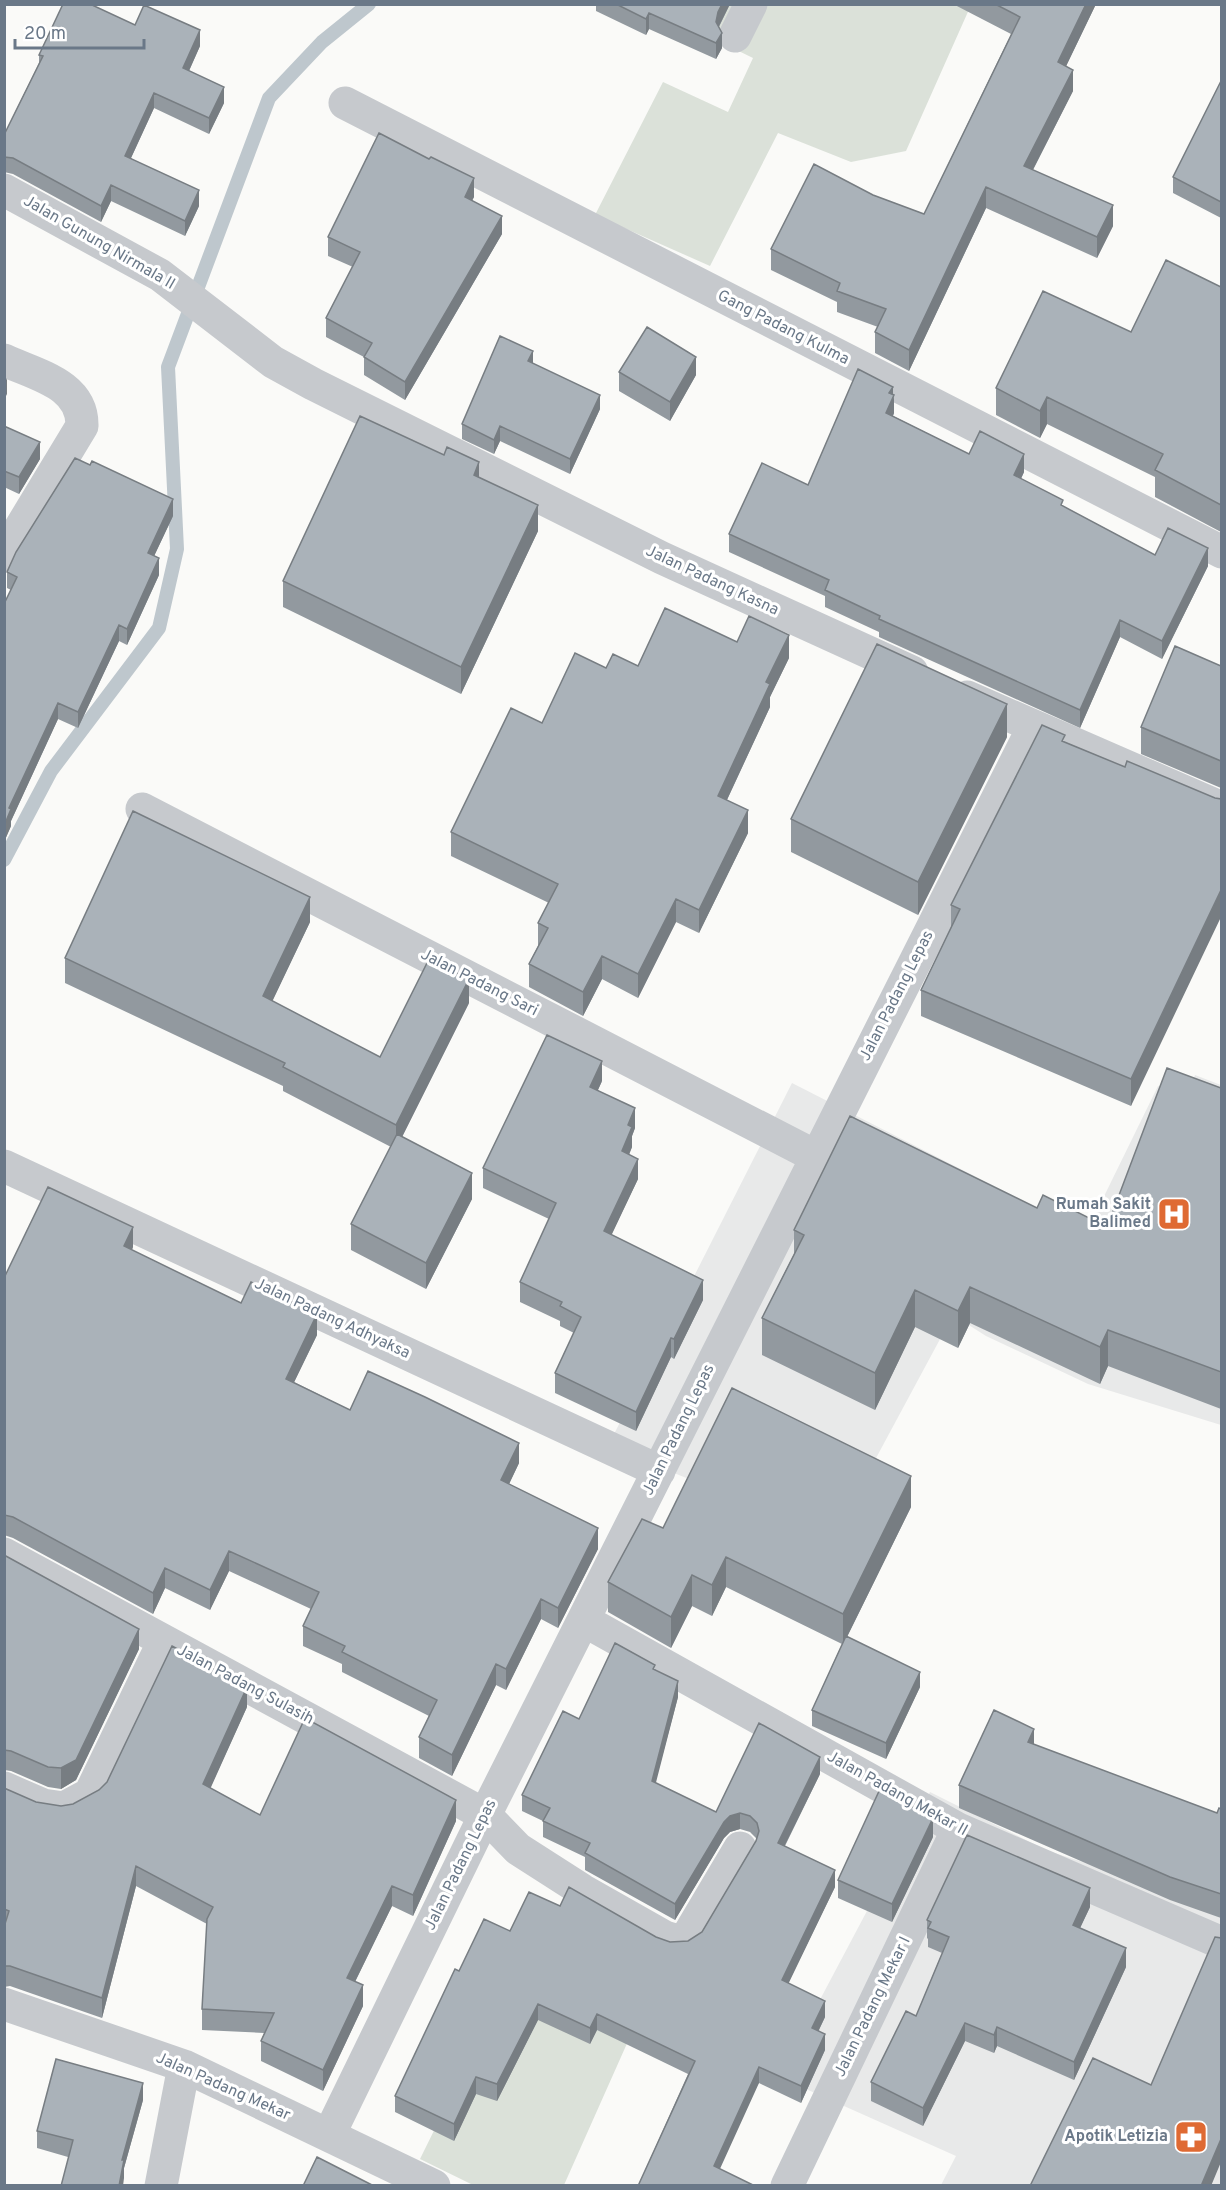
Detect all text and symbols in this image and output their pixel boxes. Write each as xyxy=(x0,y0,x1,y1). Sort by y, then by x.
scale bar xyxy=(15,12,144,50)
text: 20 m xyxy=(24,23,66,46)
street label: Jalan Gunung Nirmala II xyxy=(20,191,178,295)
street label: Gang Padang Kulma xyxy=(714,286,852,370)
street label: Jalan Padang Kasna xyxy=(642,541,782,621)
street label: Jalan Padang Lepas xyxy=(855,927,939,1065)
street label: Jalan Padang Sari xyxy=(417,945,541,1021)
place label: Rumah Sakit Balimed xyxy=(1056,1195,1151,1233)
hospital icon: Rumah Sakit Balimed xyxy=(1156,1196,1192,1232)
street label: Jalan Padang Adhyaksa xyxy=(251,1274,413,1364)
street label: Jalan Padang Lepas xyxy=(639,1361,719,1499)
street label: Jalan Padang Sulasih xyxy=(173,1640,317,1730)
street label: Jalan Padang Mekar II xyxy=(823,1747,971,1841)
street label: Jalan Padang Lepas xyxy=(421,1796,501,1934)
street label: Jalan Padang Mekar I xyxy=(830,1934,916,2080)
street label: Jalan Padang Mekar xyxy=(153,2048,293,2126)
pharmacy icon: Apotik Letizia xyxy=(1173,2119,1209,2155)
place label: Apotik Letizia xyxy=(1064,2127,1168,2147)

